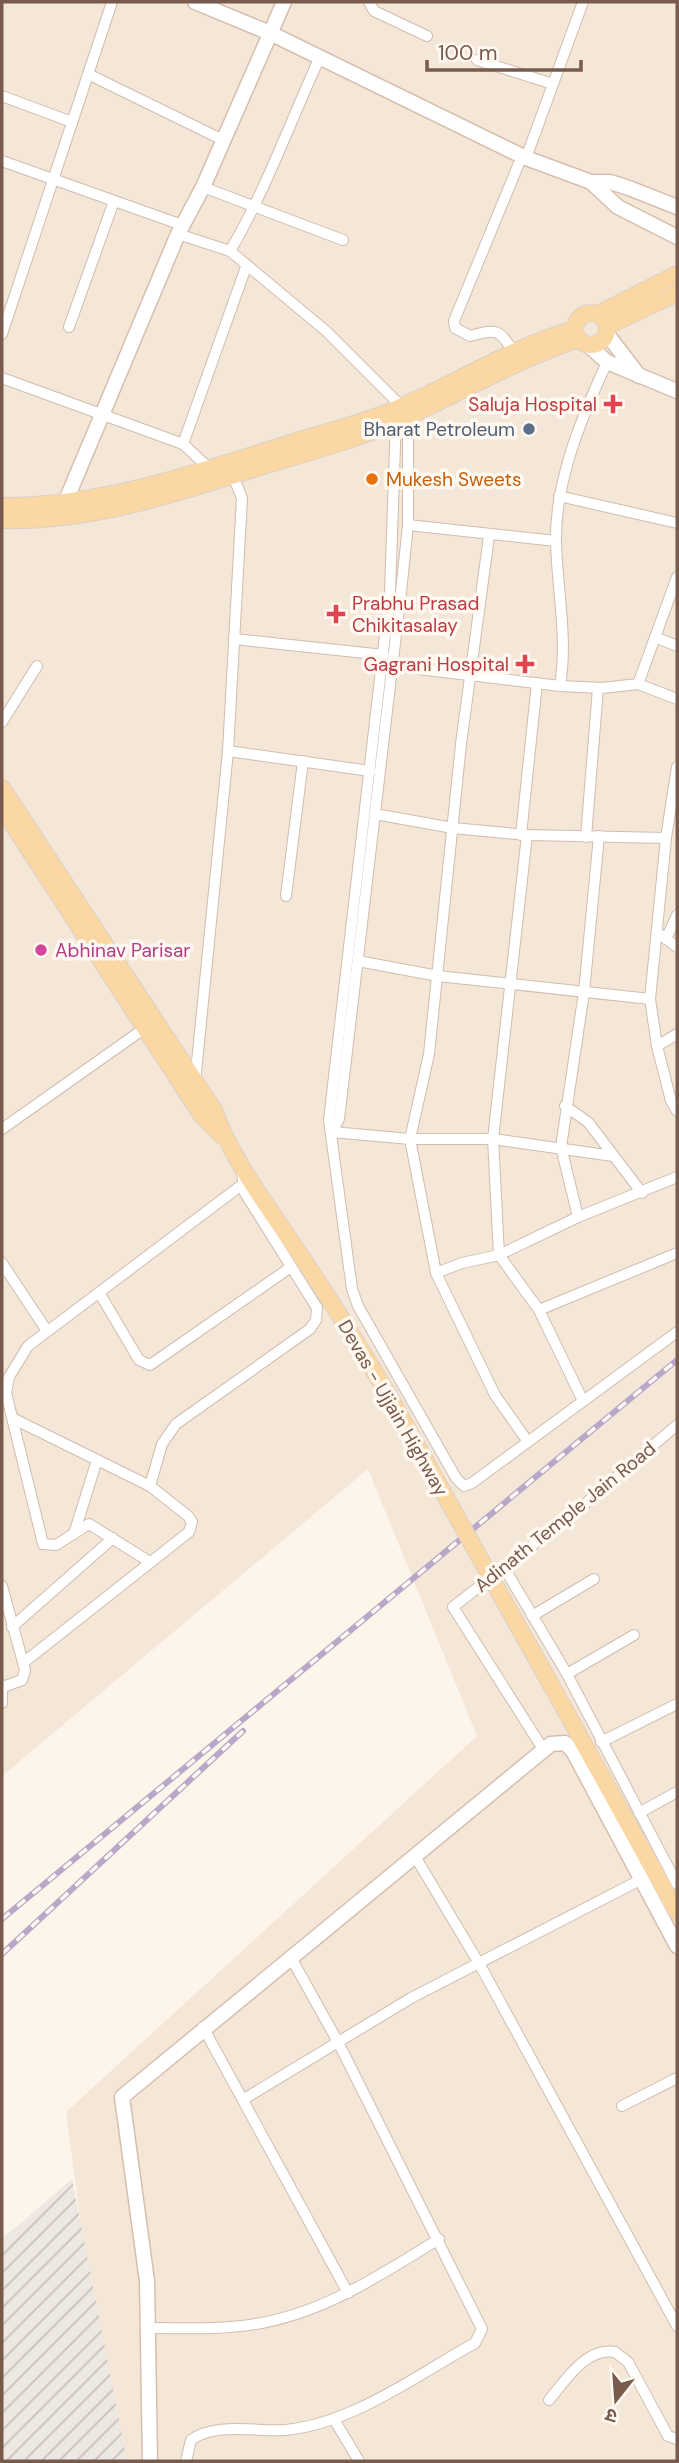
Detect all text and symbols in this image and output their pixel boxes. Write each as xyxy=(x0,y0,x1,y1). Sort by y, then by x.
scale bar xyxy=(427,28,581,72)
text: 100 m xyxy=(438,39,498,67)
place label: Saluja Hospital xyxy=(468,392,597,417)
marker: Saluja Hospital xyxy=(603,394,623,414)
place label: Bharat Petroleum xyxy=(364,417,515,442)
marker: Bharat Petroleum xyxy=(521,421,537,437)
place label: Mukesh Sweets xyxy=(386,467,521,492)
marker: Mukesh Sweets xyxy=(364,471,380,487)
place label: Prabhu Prasad Chikitasalay xyxy=(352,591,479,638)
marker: Prabhu Prasad Chikitasalay xyxy=(326,604,346,624)
place label: Gagrani Hospital xyxy=(364,652,509,677)
marker: Gagrani Hospital xyxy=(515,654,535,674)
place label: Abhinav Parisar xyxy=(55,938,190,963)
marker: Abhinav Parisar xyxy=(33,942,49,958)
street label: Devas - Ujjain Highway xyxy=(332,1315,454,1501)
street label: Adinath Temple Jain Road xyxy=(469,1436,661,1598)
north arrow xyxy=(581,2365,651,2435)
text: उ xyxy=(601,2402,620,2429)

